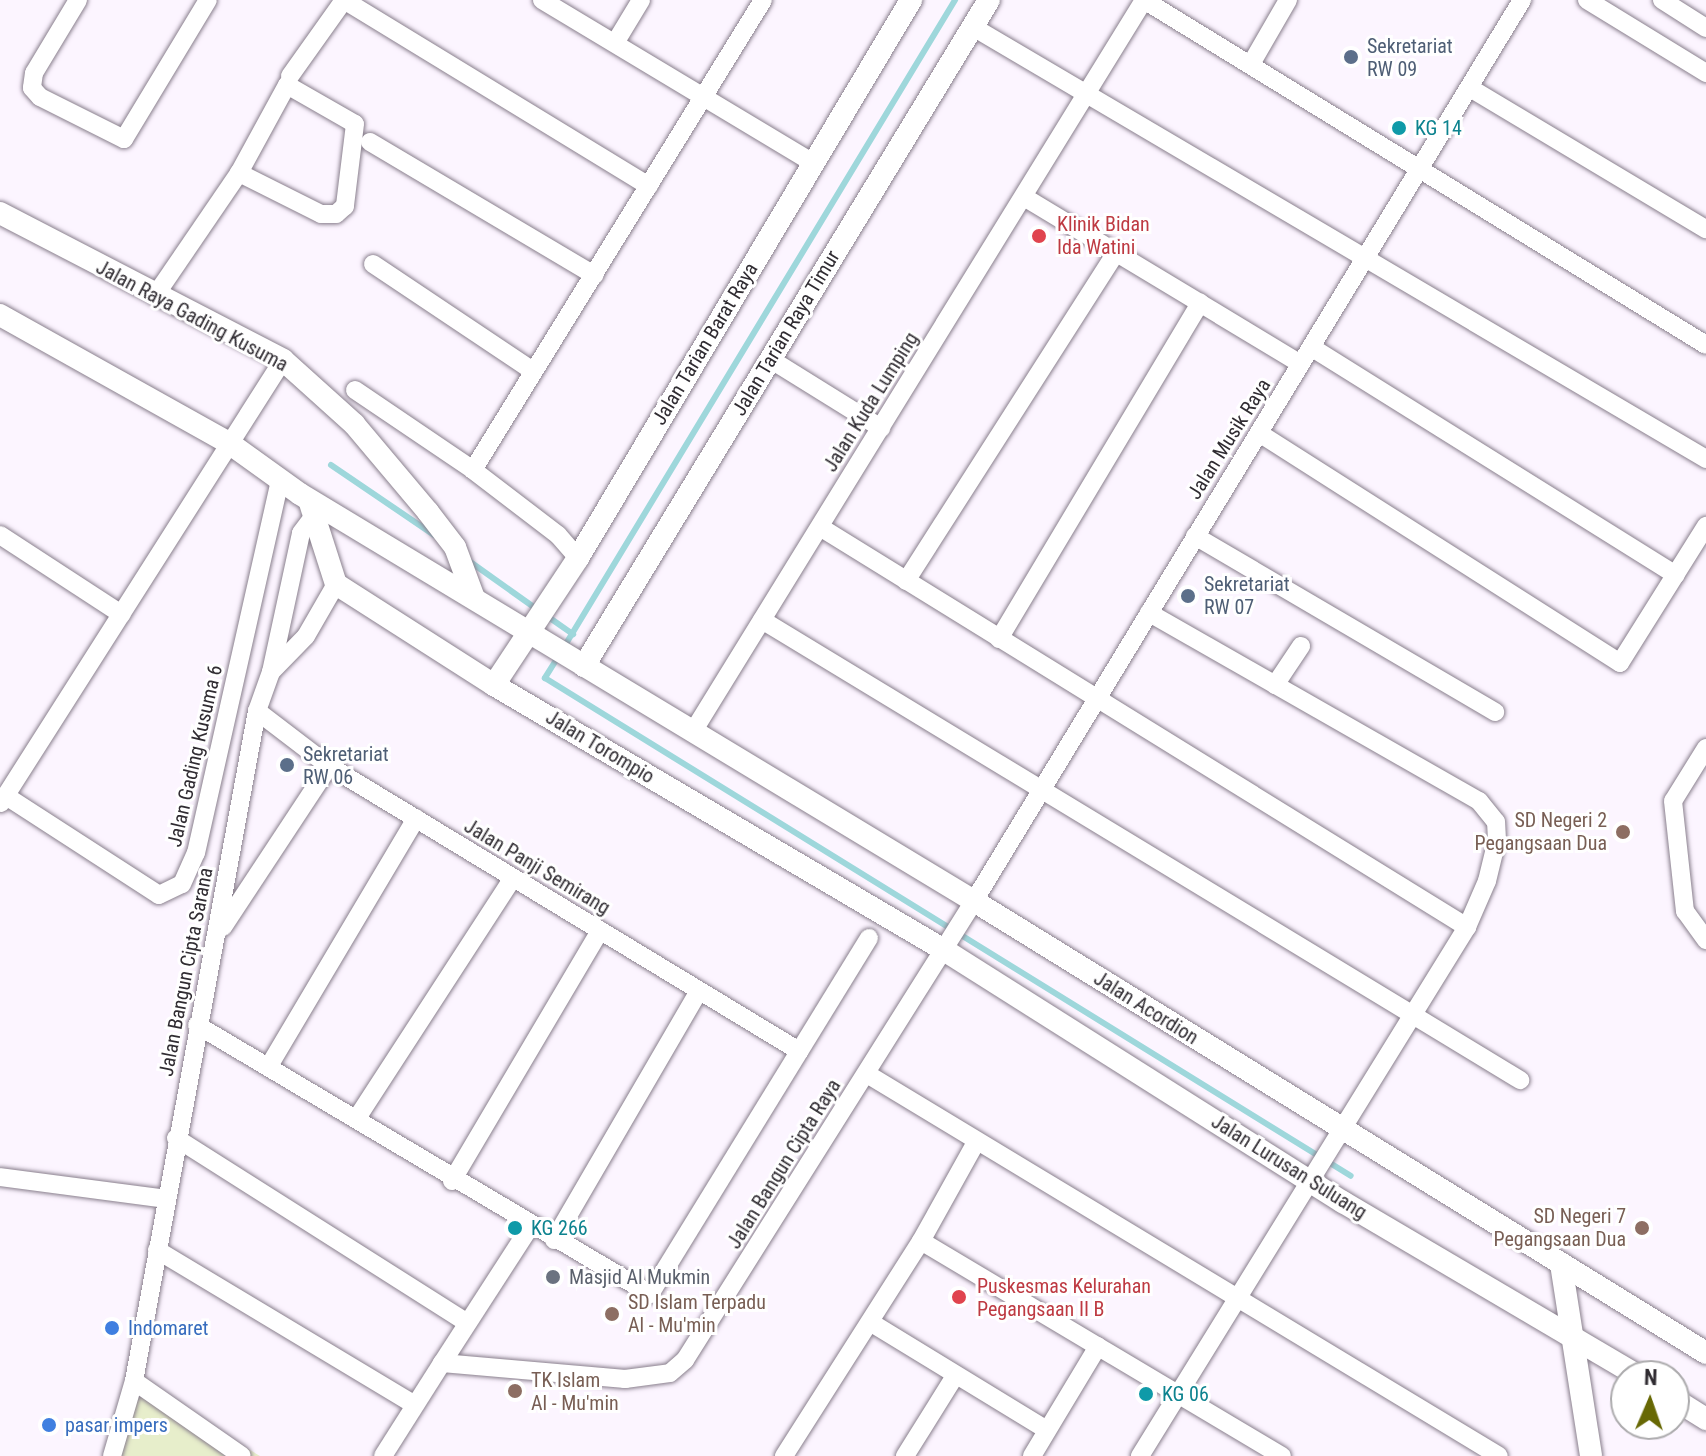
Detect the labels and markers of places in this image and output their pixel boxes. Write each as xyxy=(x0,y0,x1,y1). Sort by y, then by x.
place label: Sekretariat RW 09 xyxy=(1367,34,1453,81)
marker: Sekretariat RW 09 xyxy=(1342,48,1360,66)
place label: KG 14 xyxy=(1415,116,1462,140)
marker: KG 14 xyxy=(1390,119,1408,137)
place label: Klinik Bidan Ida Watini xyxy=(1057,212,1150,259)
marker: Klinik Bidan Ida Watini xyxy=(1028,225,1050,247)
place label: Sekretariat RW 07 xyxy=(1204,572,1290,619)
marker: Sekretariat RW 07 xyxy=(1179,587,1197,605)
place label: Sekretariat RW 06 xyxy=(303,742,389,789)
marker: Sekretariat RW 06 xyxy=(278,756,296,774)
place label: SD Negeri 2 Pegangsaan Dua xyxy=(1474,808,1607,855)
marker: SD Negeri 2 Pegangsaan Dua xyxy=(1614,823,1632,841)
place label: SD Negeri 7 Pegangsaan Dua xyxy=(1493,1204,1626,1251)
place label: KG 266 xyxy=(531,1216,588,1240)
marker: KG 266 xyxy=(506,1219,524,1237)
marker: SD Negeri 7 Pegangsaan Dua xyxy=(1633,1219,1651,1237)
place label: Masjid Al Mukmin xyxy=(569,1265,710,1289)
marker: Masjid Al Mukmin xyxy=(544,1268,562,1286)
place label: Puskesmas Kelurahan Pegangsaan II B xyxy=(977,1274,1151,1321)
marker: Puskesmas Kelurahan Pegangsaan II B xyxy=(948,1286,970,1308)
place label: SD Islam Terpadu Al - Mu'min xyxy=(628,1290,766,1337)
marker: SD Islam Terpadu Al - Mu'min xyxy=(603,1305,621,1323)
place label: Indomaret xyxy=(128,1316,208,1340)
marker: Indomaret xyxy=(103,1319,121,1337)
place label: TK Islam Al - Mu'min xyxy=(531,1368,619,1415)
marker: TK Islam Al - Mu'min xyxy=(506,1382,524,1400)
place label: KG 06 xyxy=(1162,1382,1209,1406)
marker: KG 06 xyxy=(1137,1385,1155,1403)
place label: pasar impers xyxy=(65,1413,168,1437)
marker: pasar impers xyxy=(40,1416,58,1434)

